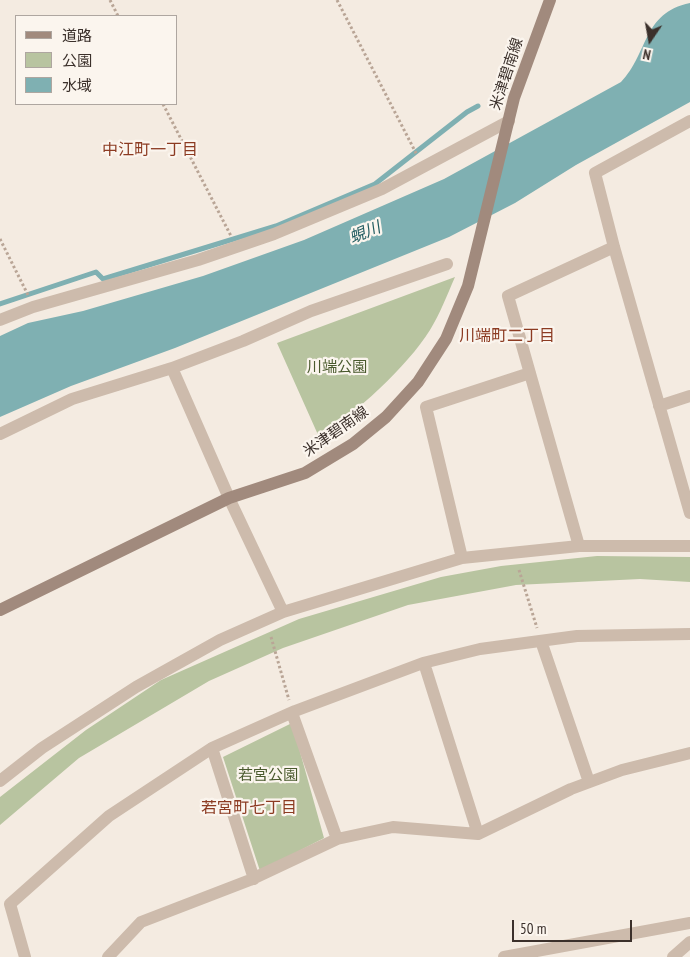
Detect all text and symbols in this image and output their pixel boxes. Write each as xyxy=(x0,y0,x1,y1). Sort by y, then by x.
legend xyxy=(15,15,178,105)
north arrow xyxy=(625,15,675,65)
text: 道路 xyxy=(62,26,92,45)
street label: 米津碧南線 xyxy=(487,36,527,112)
text: N xyxy=(641,45,652,64)
text: 公園 xyxy=(62,51,92,70)
text: 水域 xyxy=(62,76,92,95)
district label: 中江町一丁目 xyxy=(102,140,198,160)
water label: 蜆川 xyxy=(347,218,383,248)
district label: 川端町二丁目 xyxy=(459,326,555,346)
park label: 川端公園 xyxy=(307,359,367,377)
street label: 米津碧南線 xyxy=(300,403,372,461)
park label: 若宮公園 xyxy=(238,767,298,785)
district label: 若宮町七丁目 xyxy=(201,798,297,818)
scale bar xyxy=(515,910,635,942)
text: 50 m xyxy=(520,919,546,938)

